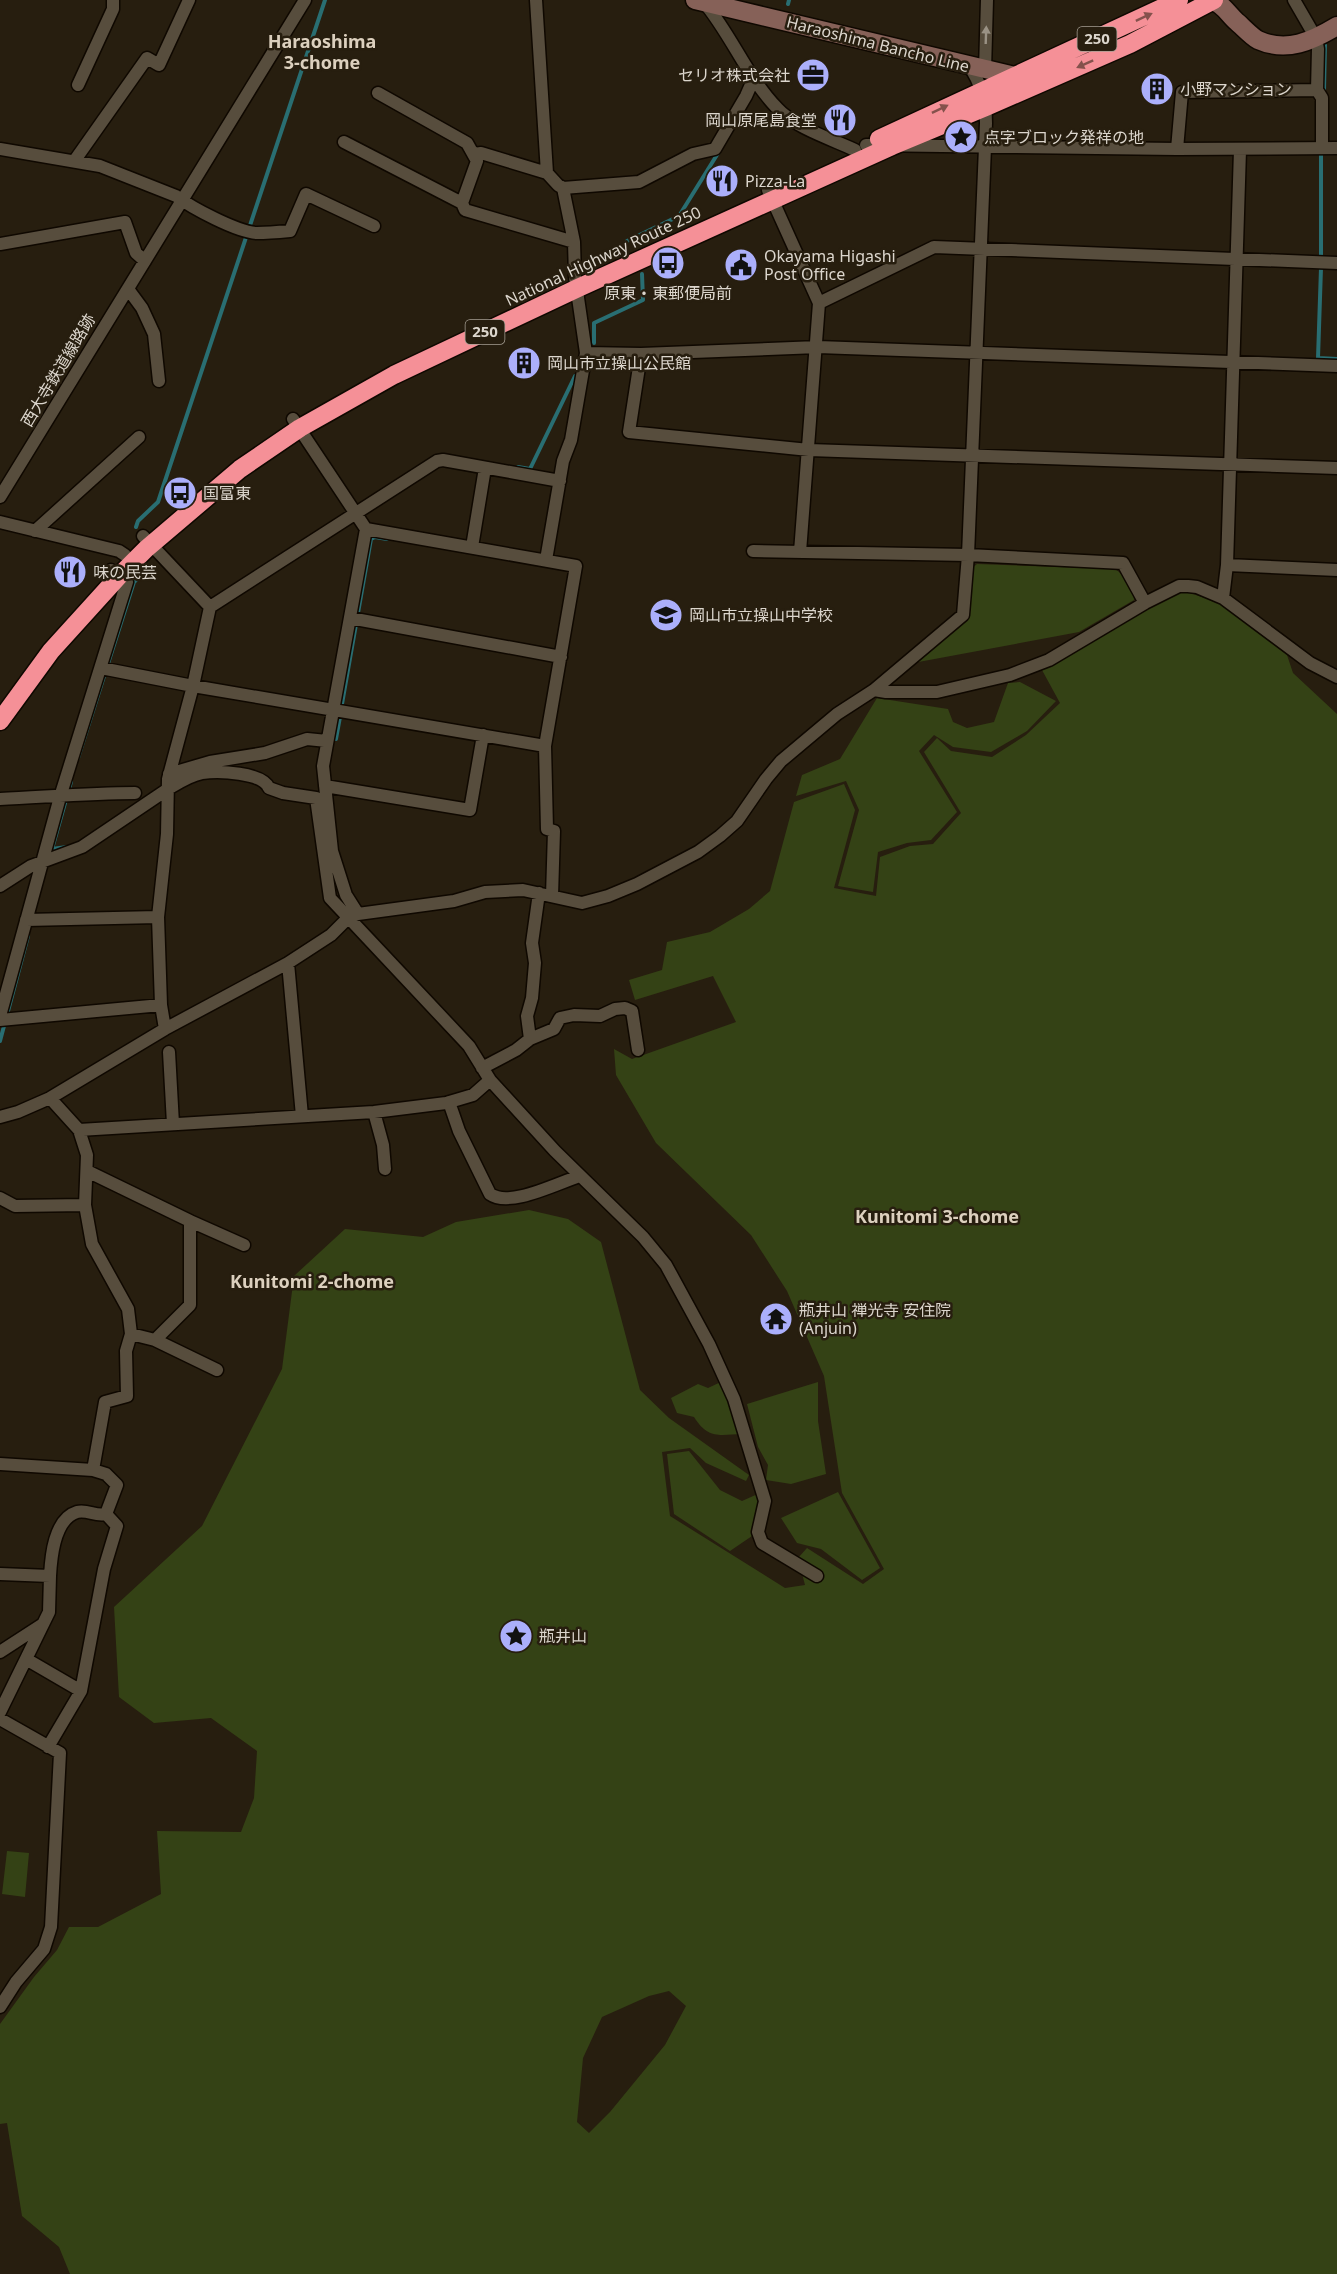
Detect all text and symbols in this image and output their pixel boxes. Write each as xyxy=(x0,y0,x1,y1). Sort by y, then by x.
street label: Haraoshima Bancho Line xyxy=(784,11,972,77)
one-way arrow xyxy=(1136,12,1153,21)
one-way arrow xyxy=(981,26,990,45)
road number: 250 xyxy=(1078,27,1116,51)
district label: Haraoshima 3-chome xyxy=(268,29,376,74)
office icon: セリオ株式会社 xyxy=(795,57,831,93)
one-way arrow xyxy=(1076,60,1094,69)
place label: セリオ株式会社 xyxy=(678,64,790,86)
building icon: 小野マンション xyxy=(1139,71,1175,107)
place label: 小野マンション xyxy=(1180,78,1292,100)
restaurant icon: 岡山原尾島食堂 xyxy=(822,102,858,138)
one-way arrow xyxy=(932,105,949,114)
place label: 岡山原尾島食堂 xyxy=(705,109,817,131)
place icon: 点字ブロック発祥の地 xyxy=(943,119,979,155)
place label: 点字ブロック発祥の地 xyxy=(984,126,1144,148)
restaurant icon: Pizza-La xyxy=(704,163,740,199)
place label: Pizza-La xyxy=(745,170,805,192)
street label: National Highway Route 250 xyxy=(502,201,704,311)
bus stop icon: 原東・東郵便局前 xyxy=(650,245,686,281)
place label: Okayama Higashi Post Office xyxy=(764,245,896,285)
public building icon: Okayama Higashi Post Office xyxy=(723,247,759,283)
place label: 原東・東郵便局前 xyxy=(604,282,732,304)
street label: 西大寺鉄道線路跡 xyxy=(16,309,100,431)
road number: 250 xyxy=(466,320,504,344)
building icon: 岡山市立操山公民館 xyxy=(506,345,542,381)
place label: 岡山市立操山公民館 xyxy=(547,352,691,374)
bus stop icon: 国富東 xyxy=(162,475,198,511)
place label: 国富東 xyxy=(203,482,251,504)
restaurant icon: 味の民芸 xyxy=(52,554,88,590)
place label: 味の民芸 xyxy=(93,561,157,583)
school or university icon: 岡山市立操山中学校 xyxy=(648,597,684,633)
place label: 岡山市立操山中学校 xyxy=(689,604,833,626)
district label: Kunitomi 3-chome xyxy=(855,1204,1019,1228)
district label: Kunitomi 2-chome xyxy=(230,1269,394,1293)
place label: 瓶井山 禅光寺 安住院 (Anjuin) xyxy=(799,1299,951,1339)
temple icon: 瓶井山 禅光寺 安住院 (Anjuin) xyxy=(758,1301,794,1337)
place icon: 瓶井山 xyxy=(498,1618,534,1654)
place label: 瓶井山 xyxy=(539,1625,587,1647)

